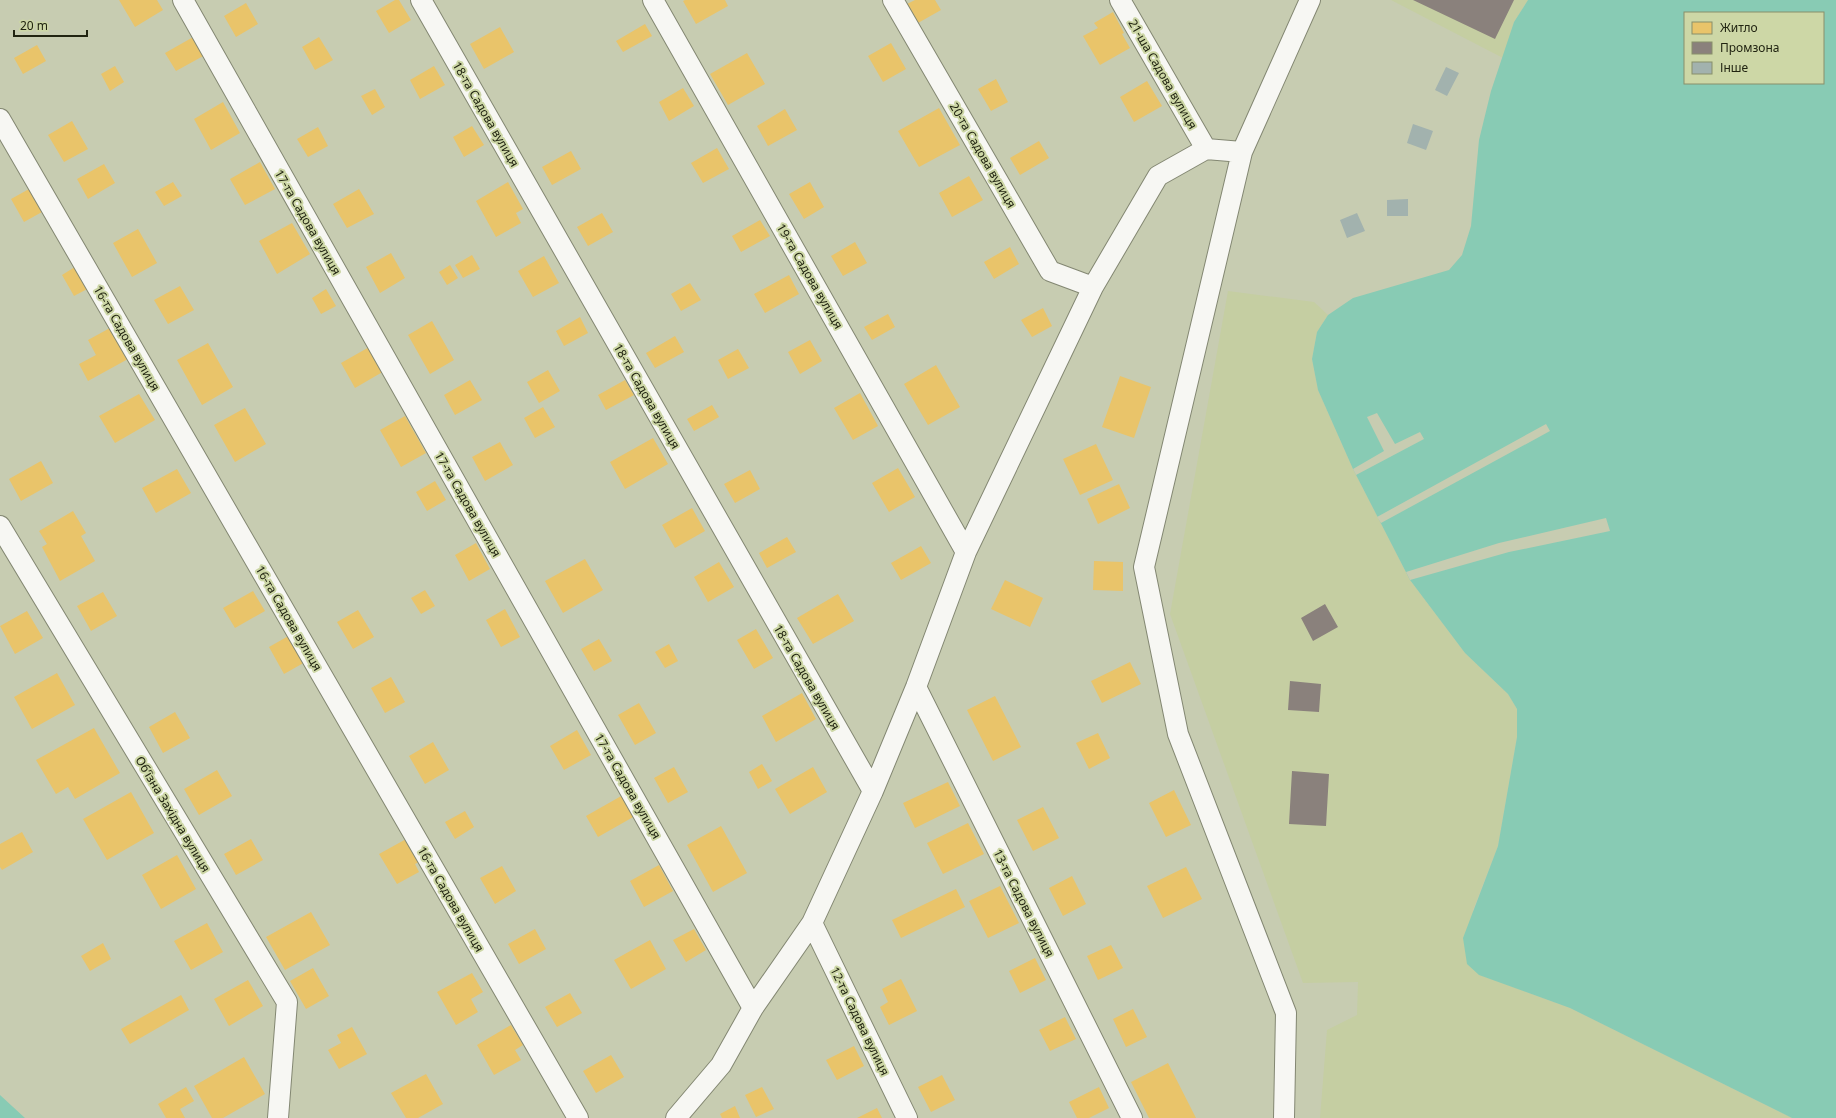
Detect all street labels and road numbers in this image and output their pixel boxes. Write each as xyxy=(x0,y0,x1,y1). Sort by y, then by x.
street label: 21-ша Садова вулиця xyxy=(1125,16,1201,132)
street label: 18-та Садова вулиця xyxy=(449,58,523,170)
street label: 20-та Садова вулиця xyxy=(946,99,1020,211)
street label: 17-та Садова вулиця xyxy=(271,166,345,278)
street label: 19-та Садова вулиця xyxy=(773,220,847,332)
street label: 16-та Садова вулиця xyxy=(90,282,164,394)
street label: 18-та Садова вулиця xyxy=(610,340,684,452)
street label: 17-та Садова вулиця xyxy=(431,448,505,560)
street label: 16-та Садова вулиця xyxy=(252,562,326,674)
street label: 18-та Садова вулиця xyxy=(770,621,844,733)
street label: 17-та Садова вулиця xyxy=(591,730,665,842)
street label: Обʼїзна Західна вулиця xyxy=(132,753,214,875)
street label: 16-та Садова вулиця xyxy=(414,843,488,955)
street label: 13-та Садова вулиця xyxy=(989,846,1059,960)
street label: 12-та Садова вулиця xyxy=(826,964,894,1078)

